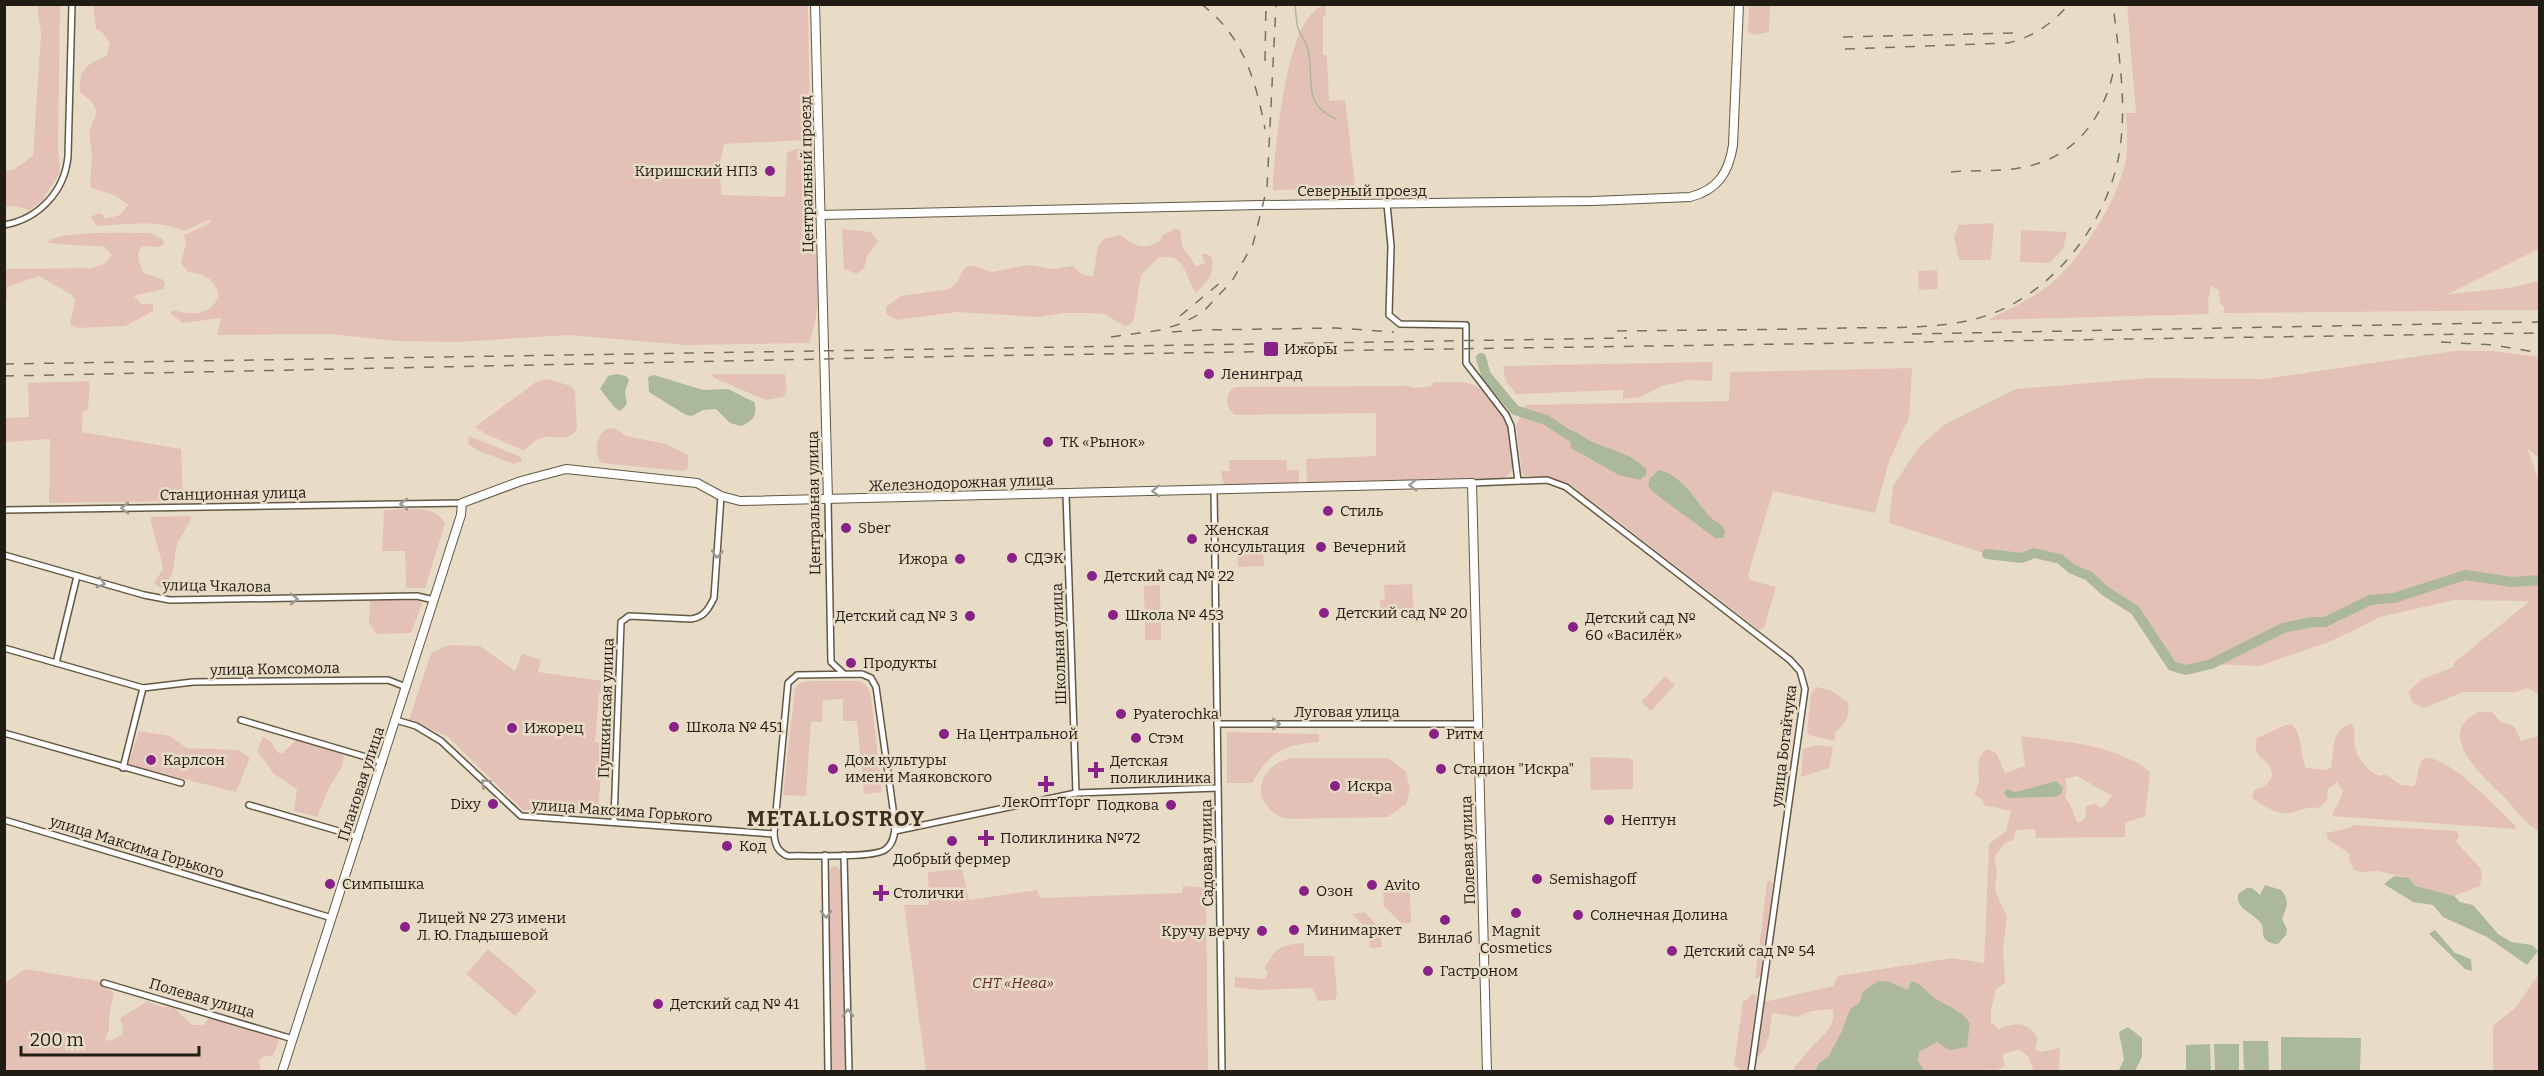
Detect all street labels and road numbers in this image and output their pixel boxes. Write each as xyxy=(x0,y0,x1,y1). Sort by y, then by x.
street label: Центральный проезд xyxy=(797,95,817,253)
street label: Северный проезд xyxy=(1297,182,1427,200)
street label: Центральная улица xyxy=(804,431,824,575)
street label: Железнодорожная улица xyxy=(868,471,1054,495)
street label: Станционная улица xyxy=(160,484,306,504)
street label: улица Чкалова xyxy=(162,576,271,596)
street label: Школьная улица xyxy=(1048,583,1070,705)
street label: Пушкинская улица xyxy=(595,638,617,778)
street label: улица Комсомола xyxy=(209,659,340,679)
street label: улица Богайчука xyxy=(1767,684,1800,809)
street label: Луговая улица xyxy=(1294,703,1400,721)
street label: Плановая улица xyxy=(334,724,388,844)
street label: Полевая улица xyxy=(1457,795,1479,905)
street label: улица Максима Горького xyxy=(530,796,713,826)
street label: Садовая улица xyxy=(1197,799,1217,907)
street label: улица Максима Горького xyxy=(47,812,226,882)
street label: Полевая улица xyxy=(147,974,257,1022)

